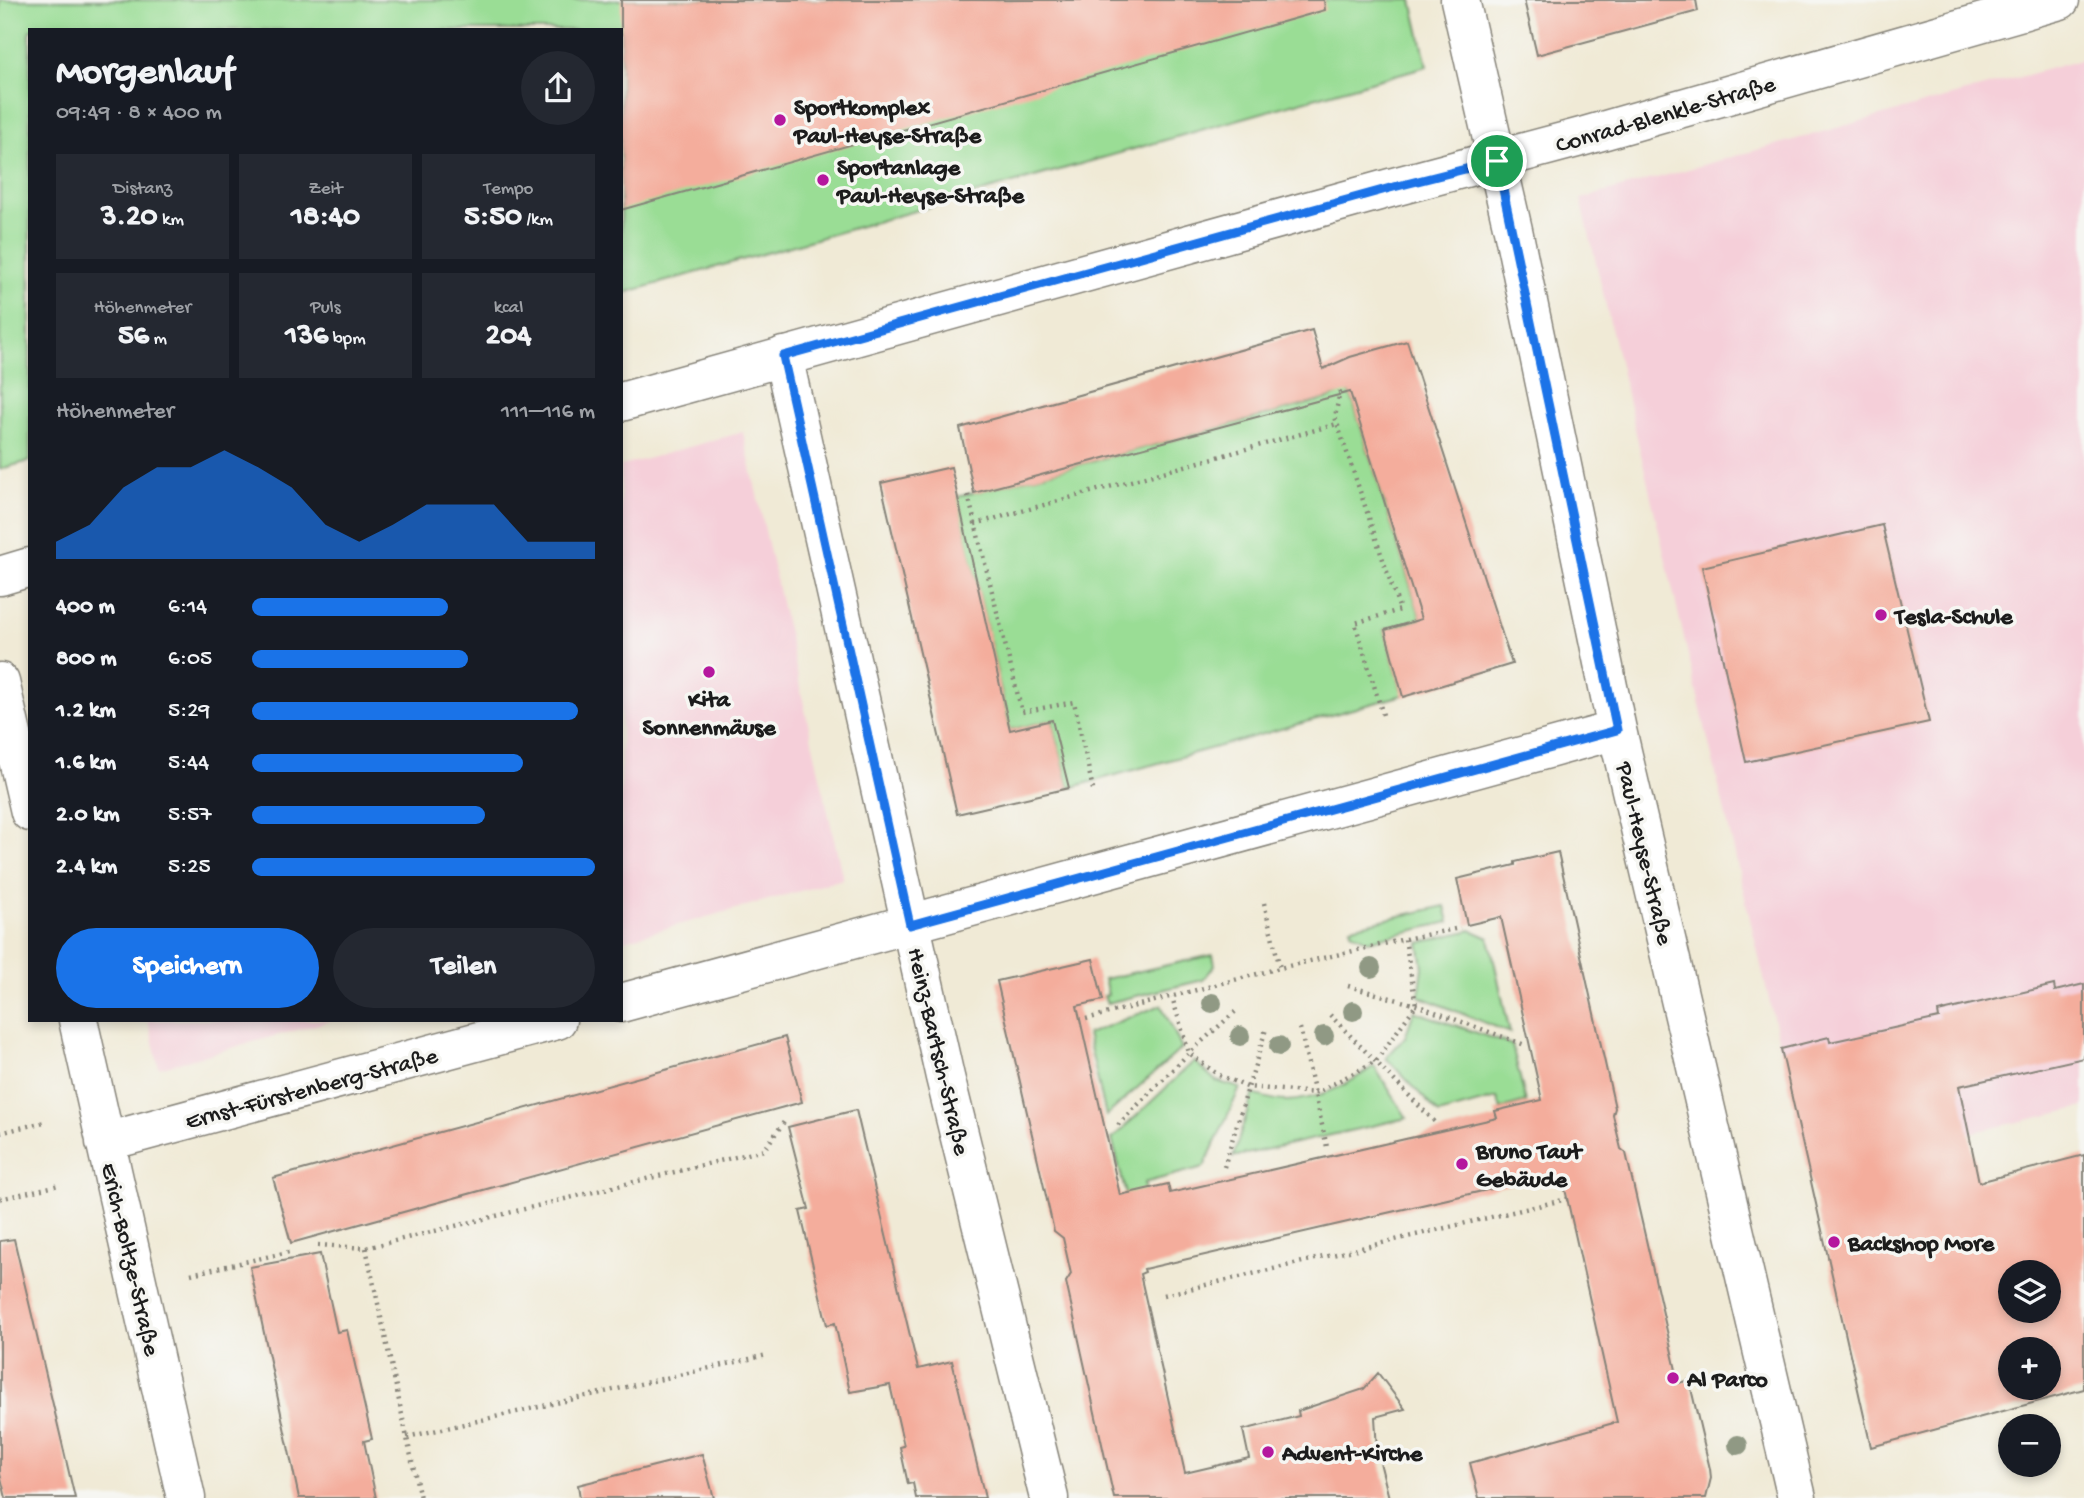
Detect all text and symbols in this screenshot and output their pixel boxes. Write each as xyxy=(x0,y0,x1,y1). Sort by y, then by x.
button: share xyxy=(521,51,595,125)
text: Morgenlauf xyxy=(56,52,234,96)
street label: Conrad-Blenkle-Straße xyxy=(1553,71,1780,162)
place label: Sportkomplex Paul-Heyse-Straße xyxy=(792,95,983,152)
text: 09:49 · 8 × 400 m xyxy=(56,100,222,127)
marker: Sportkomplex Paul-Heyse-Straße xyxy=(772,112,788,128)
pin xyxy=(1467,131,1527,191)
icon: arrive xyxy=(1478,142,1516,180)
place label: Sportanlage Paul-Heyse-Straße xyxy=(835,155,1026,212)
marker: Sportanlage Paul-Heyse-Straße xyxy=(815,172,831,188)
text: Distanz xyxy=(113,178,172,201)
text: Zeit xyxy=(309,178,342,201)
text: Tempo xyxy=(484,178,533,201)
text: 3.20 xyxy=(101,201,158,236)
text: 18:40 xyxy=(291,201,360,236)
text: 5:50 xyxy=(464,201,522,236)
text: km xyxy=(158,209,184,232)
text: /km xyxy=(522,209,553,232)
text: Höhenmeter xyxy=(94,297,191,320)
text: Puls xyxy=(310,297,341,320)
text: kcal xyxy=(494,297,523,320)
text: 56 xyxy=(118,320,149,355)
text: 136 xyxy=(285,320,328,355)
text: 204 xyxy=(486,320,531,355)
text: m xyxy=(149,328,167,351)
text: bpm xyxy=(328,328,366,351)
text: Höhenmeter xyxy=(56,399,174,426)
text: 111–116 m xyxy=(501,399,595,426)
text: 400 m xyxy=(56,594,115,621)
text: 6:14 xyxy=(168,594,207,621)
place label: Tesla-Schule xyxy=(1893,604,2014,633)
marker: Tesla-Schule xyxy=(1873,607,1889,623)
text: 800 m xyxy=(56,646,117,673)
text: 6:05 xyxy=(168,646,212,673)
marker: Kita Sonnenmäuse xyxy=(701,664,717,680)
place label: Kita Sonnenmäuse xyxy=(642,687,777,744)
text: 1.2 km xyxy=(56,698,116,725)
text: 5:29 xyxy=(168,698,210,725)
text: 1.6 km xyxy=(56,750,116,777)
text: 5:44 xyxy=(168,750,209,777)
street label: Paul-Heyse-Straße xyxy=(1607,758,1678,949)
text: 2.0 km xyxy=(56,802,120,829)
text: 5:57 xyxy=(168,802,211,829)
text: 2.4 km xyxy=(56,854,117,881)
text: 5:25 xyxy=(168,854,211,881)
button: Speichern xyxy=(56,928,319,1008)
button: Teilen xyxy=(333,928,595,1008)
street label: Heinz-Bartsch-Straße xyxy=(899,945,975,1159)
street label: Ernst-Fürstenberg-Straße xyxy=(183,1043,442,1138)
place label: Bruno Taut Gebäude xyxy=(1475,1139,1583,1196)
marker: Bruno Taut Gebäude xyxy=(1454,1156,1470,1172)
street label: Erich-Boltze-Straße xyxy=(92,1160,165,1360)
place label: Backshop More xyxy=(1847,1231,1996,1260)
marker: Backshop More xyxy=(1826,1234,1842,1250)
map controls xyxy=(1998,1260,2061,1477)
button: layers xyxy=(1998,1260,2061,1323)
button: + xyxy=(1998,1337,2061,1400)
place label: Al Parco xyxy=(1686,1367,1768,1396)
marker: Al Parco xyxy=(1665,1370,1681,1386)
button: − xyxy=(1998,1414,2061,1477)
place label: Advent-Kirche xyxy=(1281,1441,1424,1470)
marker: Advent-Kirche xyxy=(1260,1444,1276,1460)

